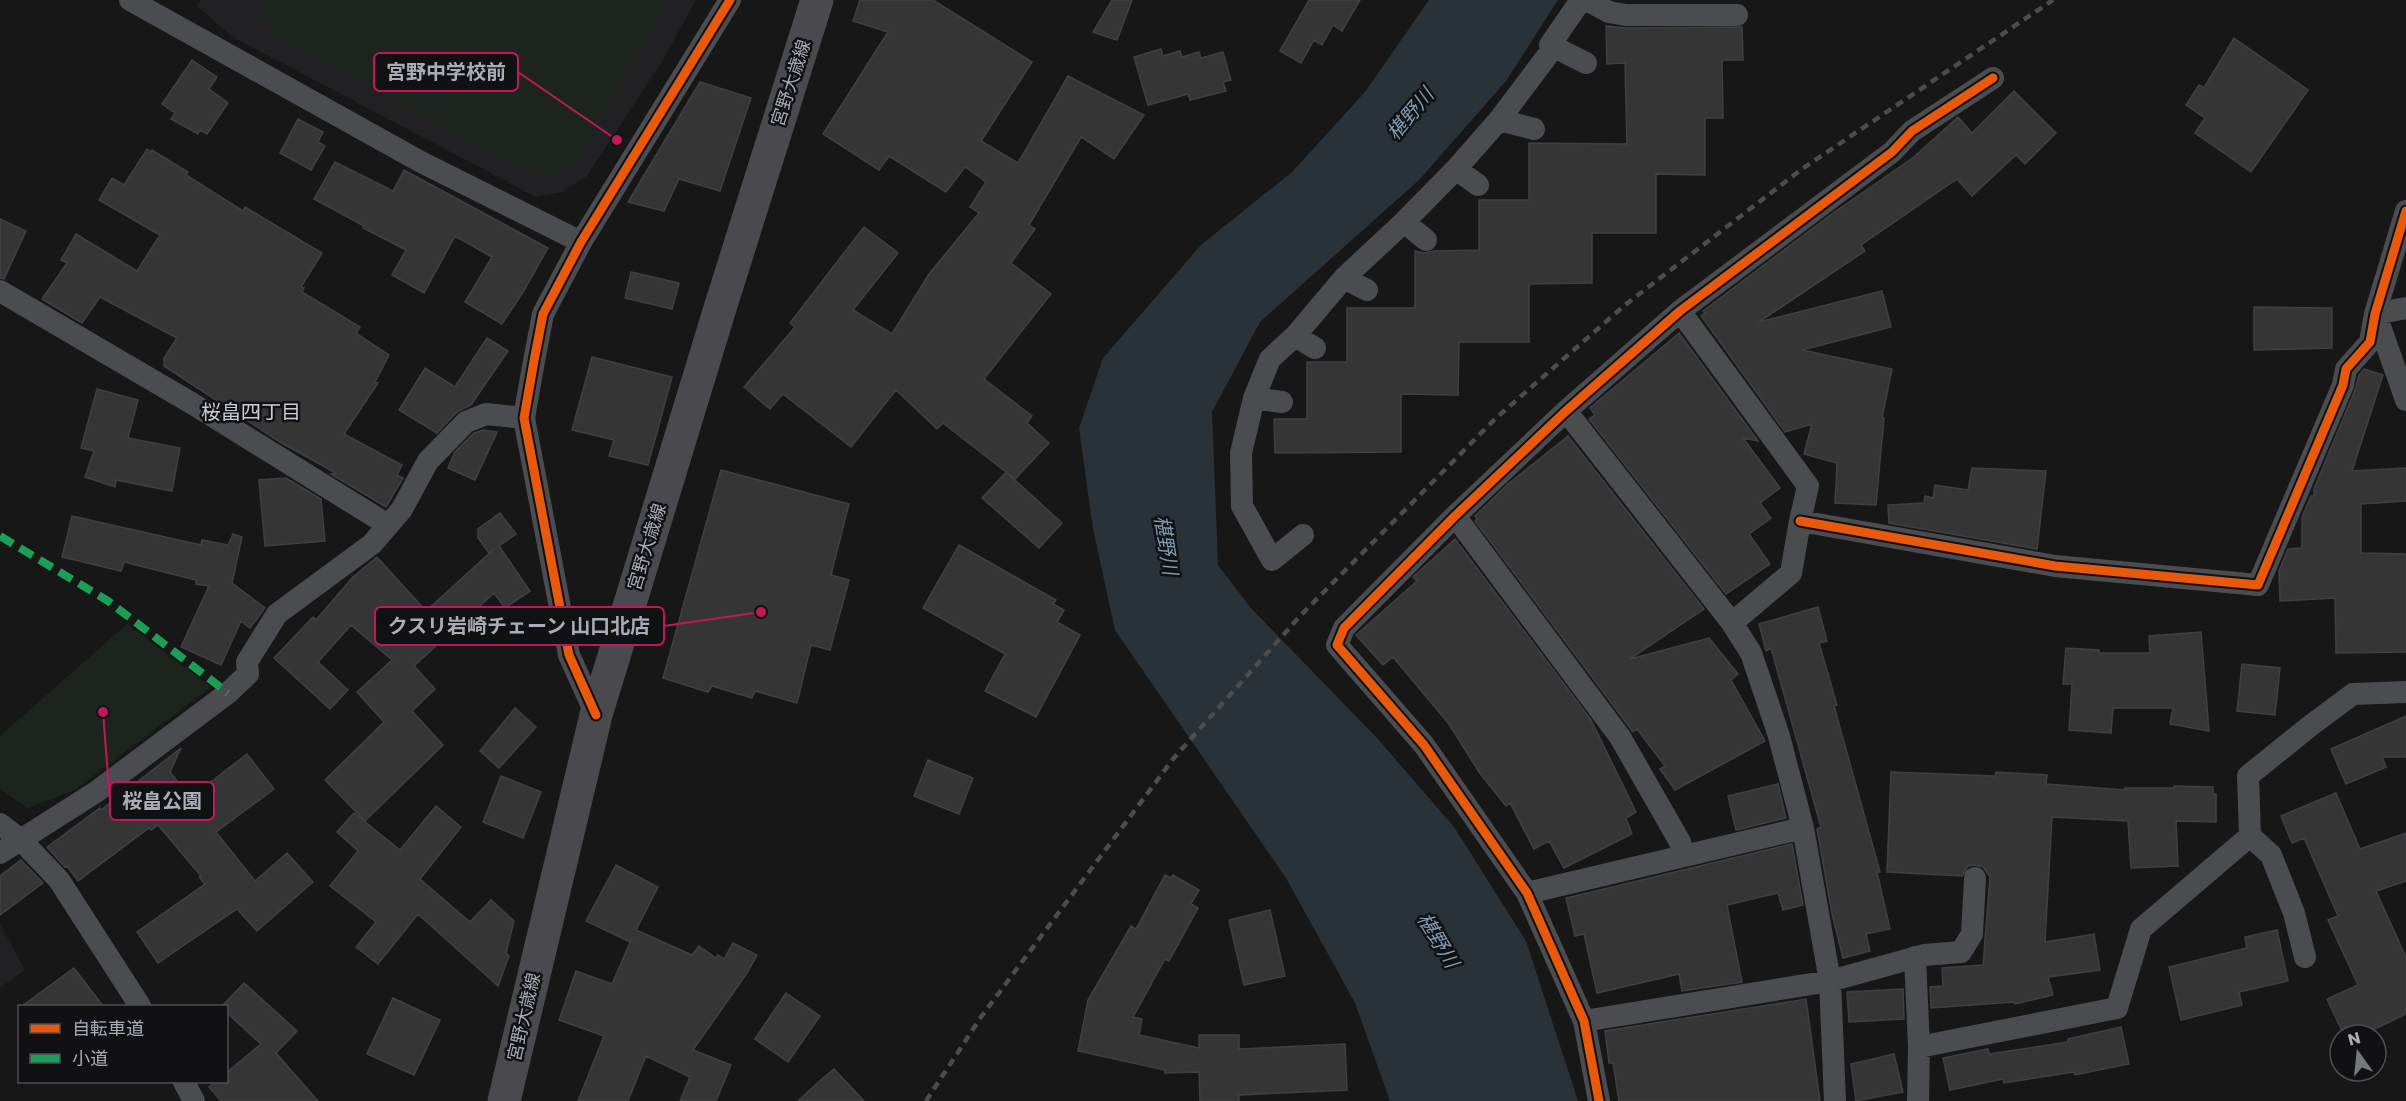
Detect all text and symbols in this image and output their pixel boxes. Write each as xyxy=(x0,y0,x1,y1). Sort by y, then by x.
street label: 宮野大歳線 xyxy=(765,36,816,130)
callout: 宮野中学校前 xyxy=(374,53,518,91)
text: 宮野中学校前 xyxy=(386,58,506,86)
water label: 椹野川 xyxy=(1380,80,1441,146)
district label: 桜畠四丁目 xyxy=(201,398,301,426)
street label: 宮野大歳線 xyxy=(621,500,672,594)
water label: 椹野川 xyxy=(1147,513,1185,579)
callout: クスリ岩崎チェーン 山口北店 xyxy=(375,607,664,645)
text: クスリ岩崎チェーン 山口北店 xyxy=(388,612,650,640)
callout: 桜畠公園 xyxy=(110,782,214,820)
text: 桜畠公園 xyxy=(122,787,202,815)
water label: 椹野川 xyxy=(1411,907,1466,975)
street label: 宮野大歳線 xyxy=(501,970,546,1064)
legend xyxy=(18,1005,228,1083)
text: 自転車道 xyxy=(72,1016,144,1041)
north arrow xyxy=(2328,1023,2388,1083)
text: N xyxy=(2345,1026,2363,1052)
text: 小道 xyxy=(72,1046,108,1071)

